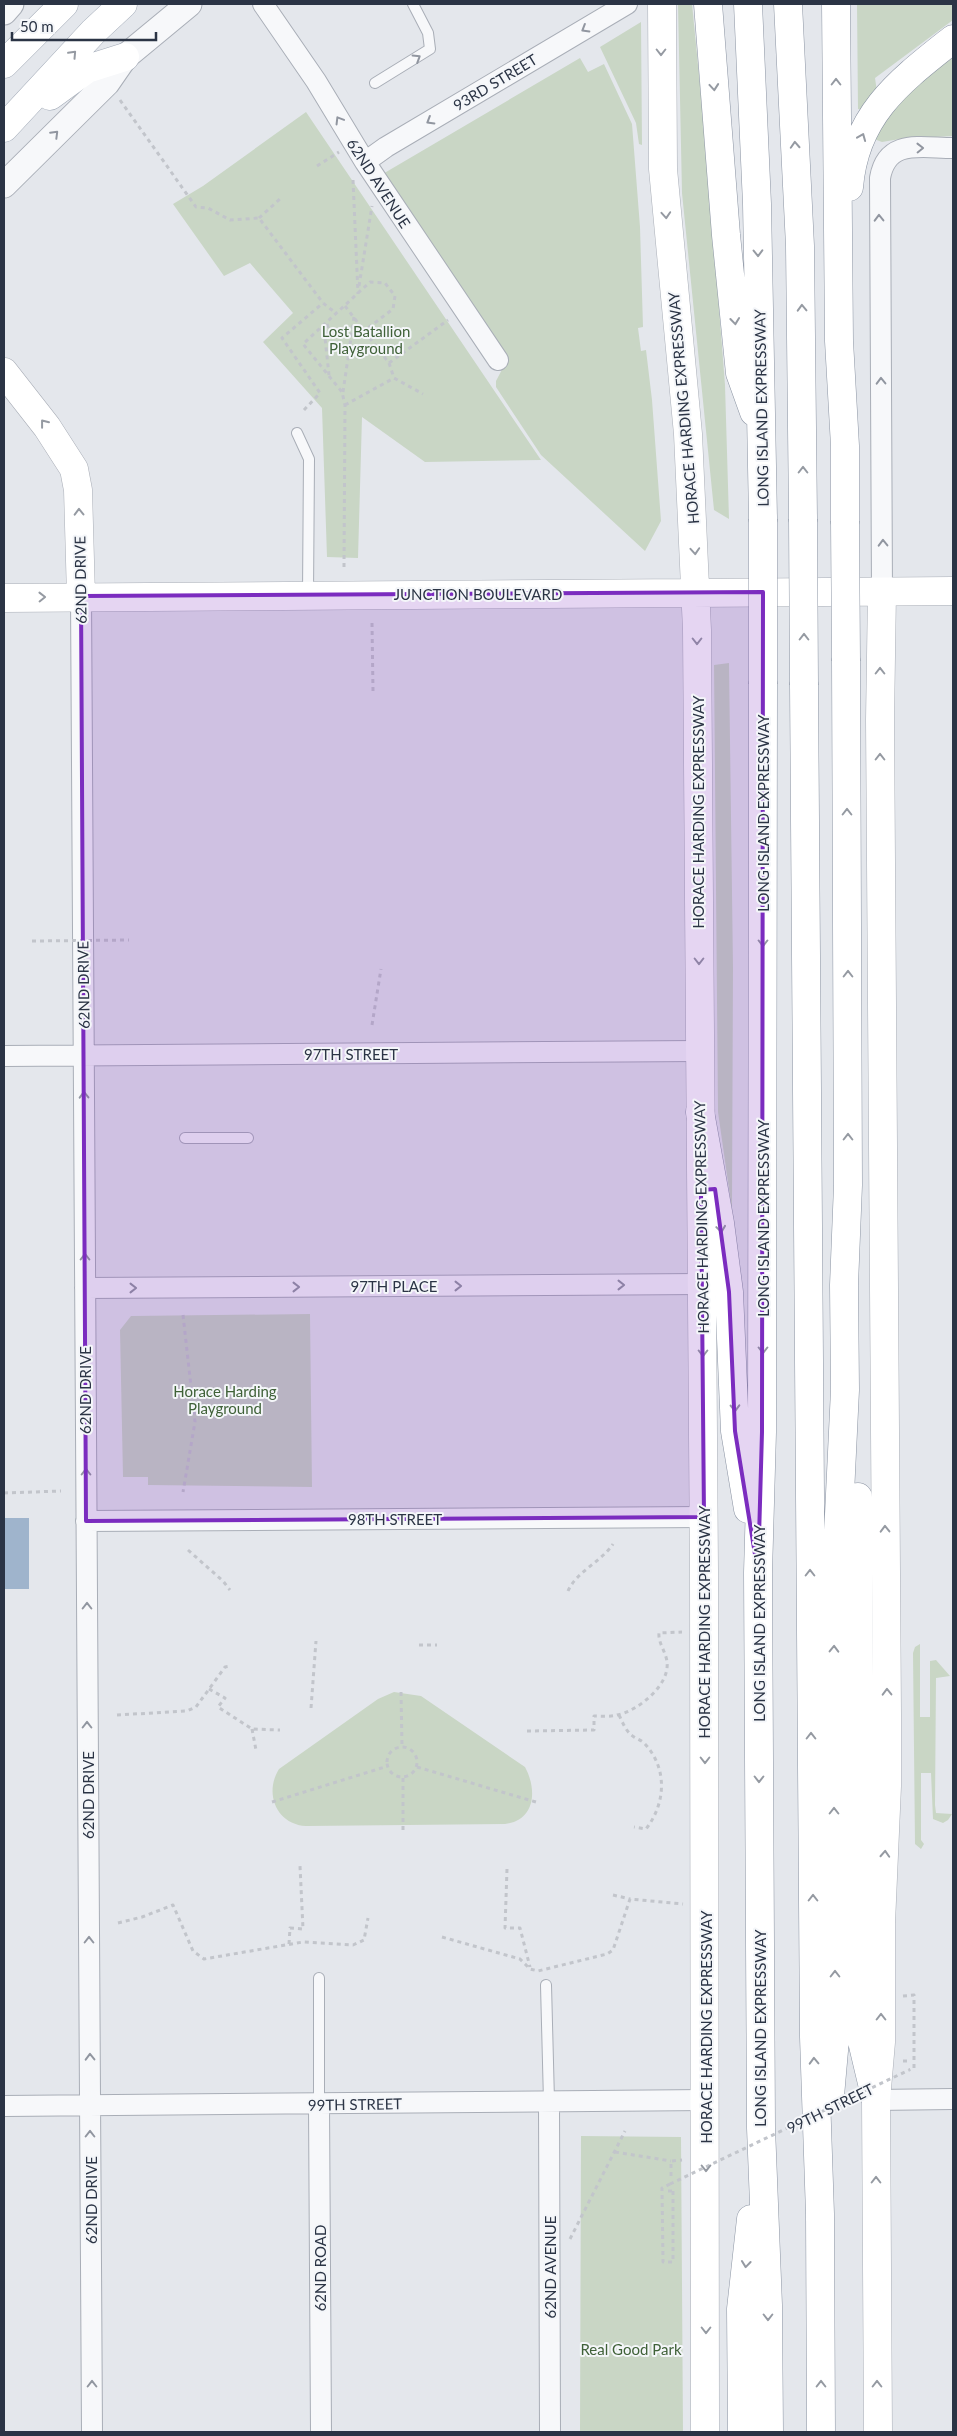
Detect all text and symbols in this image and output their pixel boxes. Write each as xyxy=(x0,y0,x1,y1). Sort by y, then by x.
scale bar xyxy=(12,10,156,42)
text: 50 m xyxy=(20,17,54,35)
one-way arrow xyxy=(581,22,590,32)
one-way arrow xyxy=(656,49,666,57)
one-way arrow xyxy=(67,50,76,59)
street label: 93RD STREET xyxy=(450,50,540,114)
one-way arrow xyxy=(411,55,420,64)
one-way arrow xyxy=(831,78,842,86)
one-way arrow xyxy=(708,84,719,92)
one-way arrow xyxy=(427,114,436,124)
one-way arrow xyxy=(336,117,346,126)
one-way arrow xyxy=(49,131,58,140)
one-way arrow xyxy=(856,133,866,141)
street label: 62ND AVENUE xyxy=(343,135,415,231)
one-way arrow xyxy=(790,141,801,149)
one-way arrow xyxy=(917,143,925,154)
one-way arrow xyxy=(661,211,672,219)
one-way arrow xyxy=(874,214,884,222)
one-way arrow xyxy=(753,249,764,257)
street label: HORACE HARDING EXPRESSWAY xyxy=(664,290,702,525)
one-way arrow xyxy=(797,303,807,311)
street label: LONG ISLAND EXPRESSWAY xyxy=(750,309,772,507)
one-way arrow xyxy=(729,318,740,326)
park label: Lost Batallion Playground xyxy=(322,322,410,357)
one-way arrow xyxy=(876,377,886,384)
one-way arrow xyxy=(41,420,49,429)
one-way arrow xyxy=(798,466,808,474)
one-way arrow xyxy=(74,508,84,516)
street label: 62ND DRIVE xyxy=(70,536,90,624)
one-way arrow xyxy=(877,539,888,547)
one-way arrow xyxy=(689,547,700,555)
street label: JUNCTION BOULEVARD xyxy=(394,585,562,603)
one-way arrow xyxy=(38,592,46,602)
one-way arrow xyxy=(799,632,809,640)
one-way arrow xyxy=(692,637,702,645)
one-way arrow xyxy=(875,667,885,674)
street label: HORACE HARDING EXPRESSWAY xyxy=(689,695,707,929)
street label: LONG ISLAND EXPRESSWAY xyxy=(754,714,772,912)
one-way arrow xyxy=(875,752,885,760)
one-way arrow xyxy=(842,807,852,815)
one-way arrow xyxy=(758,940,768,947)
street label: 62ND DRIVE xyxy=(73,941,93,1029)
one-way arrow xyxy=(694,957,704,965)
one-way arrow xyxy=(842,970,853,978)
street label: 97TH STREET xyxy=(304,1045,398,1063)
one-way arrow xyxy=(79,1090,89,1098)
street label: HORACE HARDING EXPRESSWAY xyxy=(690,1100,712,1334)
street label: LONG ISLAND EXPRESSWAY xyxy=(754,1119,772,1317)
one-way arrow xyxy=(843,1132,853,1140)
one-way arrow xyxy=(715,1224,725,1233)
one-way arrow xyxy=(80,1253,90,1260)
street label: 97TH PLACE xyxy=(351,1277,437,1295)
one-way arrow xyxy=(618,1280,625,1290)
one-way arrow xyxy=(455,1281,463,1291)
one-way arrow xyxy=(292,1282,300,1292)
one-way arrow xyxy=(130,1283,138,1293)
street label: 62ND DRIVE xyxy=(76,1346,94,1434)
one-way arrow xyxy=(758,1347,768,1355)
one-way arrow xyxy=(698,1350,708,1357)
park label: Horace Harding Playground xyxy=(173,1382,277,1417)
one-way arrow xyxy=(730,1404,740,1412)
one-way arrow xyxy=(81,1468,91,1476)
street label: HORACE HARDING EXPRESSWAY xyxy=(695,1505,713,1739)
street label: 98TH STREET xyxy=(348,1510,442,1528)
street label: LONG ISLAND EXPRESSWAY xyxy=(750,1524,768,1722)
one-way arrow xyxy=(880,1525,890,1532)
one-way arrow xyxy=(805,1569,815,1576)
one-way arrow xyxy=(81,1602,92,1610)
one-way arrow xyxy=(828,1644,839,1652)
one-way arrow xyxy=(882,1687,892,1695)
one-way arrow xyxy=(82,1720,93,1728)
one-way arrow xyxy=(806,1731,816,1739)
street label: 62ND DRIVE xyxy=(79,1751,97,1839)
one-way arrow xyxy=(700,1757,710,1765)
one-way arrow xyxy=(754,1776,764,1784)
one-way arrow xyxy=(829,1807,839,1814)
one-way arrow xyxy=(879,1850,890,1858)
one-way arrow xyxy=(807,1894,818,1902)
street label: HORACE HARDING EXPRESSWAY xyxy=(697,1910,715,2144)
street label: LONG ISLAND EXPRESSWAY xyxy=(751,1929,769,2127)
one-way arrow xyxy=(84,1935,94,1943)
one-way arrow xyxy=(830,1969,840,1977)
one-way arrow xyxy=(876,2012,886,2020)
one-way arrow xyxy=(85,2053,95,2060)
one-way arrow xyxy=(809,2056,820,2064)
street label: 99TH STREET xyxy=(784,2079,876,2137)
street label: 99TH STREET xyxy=(308,2094,402,2114)
one-way arrow xyxy=(85,2129,95,2137)
street label: 62ND DRIVE xyxy=(82,2156,100,2244)
one-way arrow xyxy=(701,2164,711,2172)
one-way arrow xyxy=(871,2176,881,2184)
street label: 62ND AVENUE xyxy=(541,2216,559,2318)
street label: 62ND ROAD xyxy=(311,2225,329,2311)
one-way arrow xyxy=(741,2260,752,2268)
one-way arrow xyxy=(763,2313,774,2321)
one-way arrow xyxy=(701,2327,711,2335)
park label: Real Good Park xyxy=(580,2340,682,2358)
one-way arrow xyxy=(87,2379,97,2387)
one-way arrow xyxy=(816,2379,826,2387)
one-way arrow xyxy=(872,2379,882,2387)

